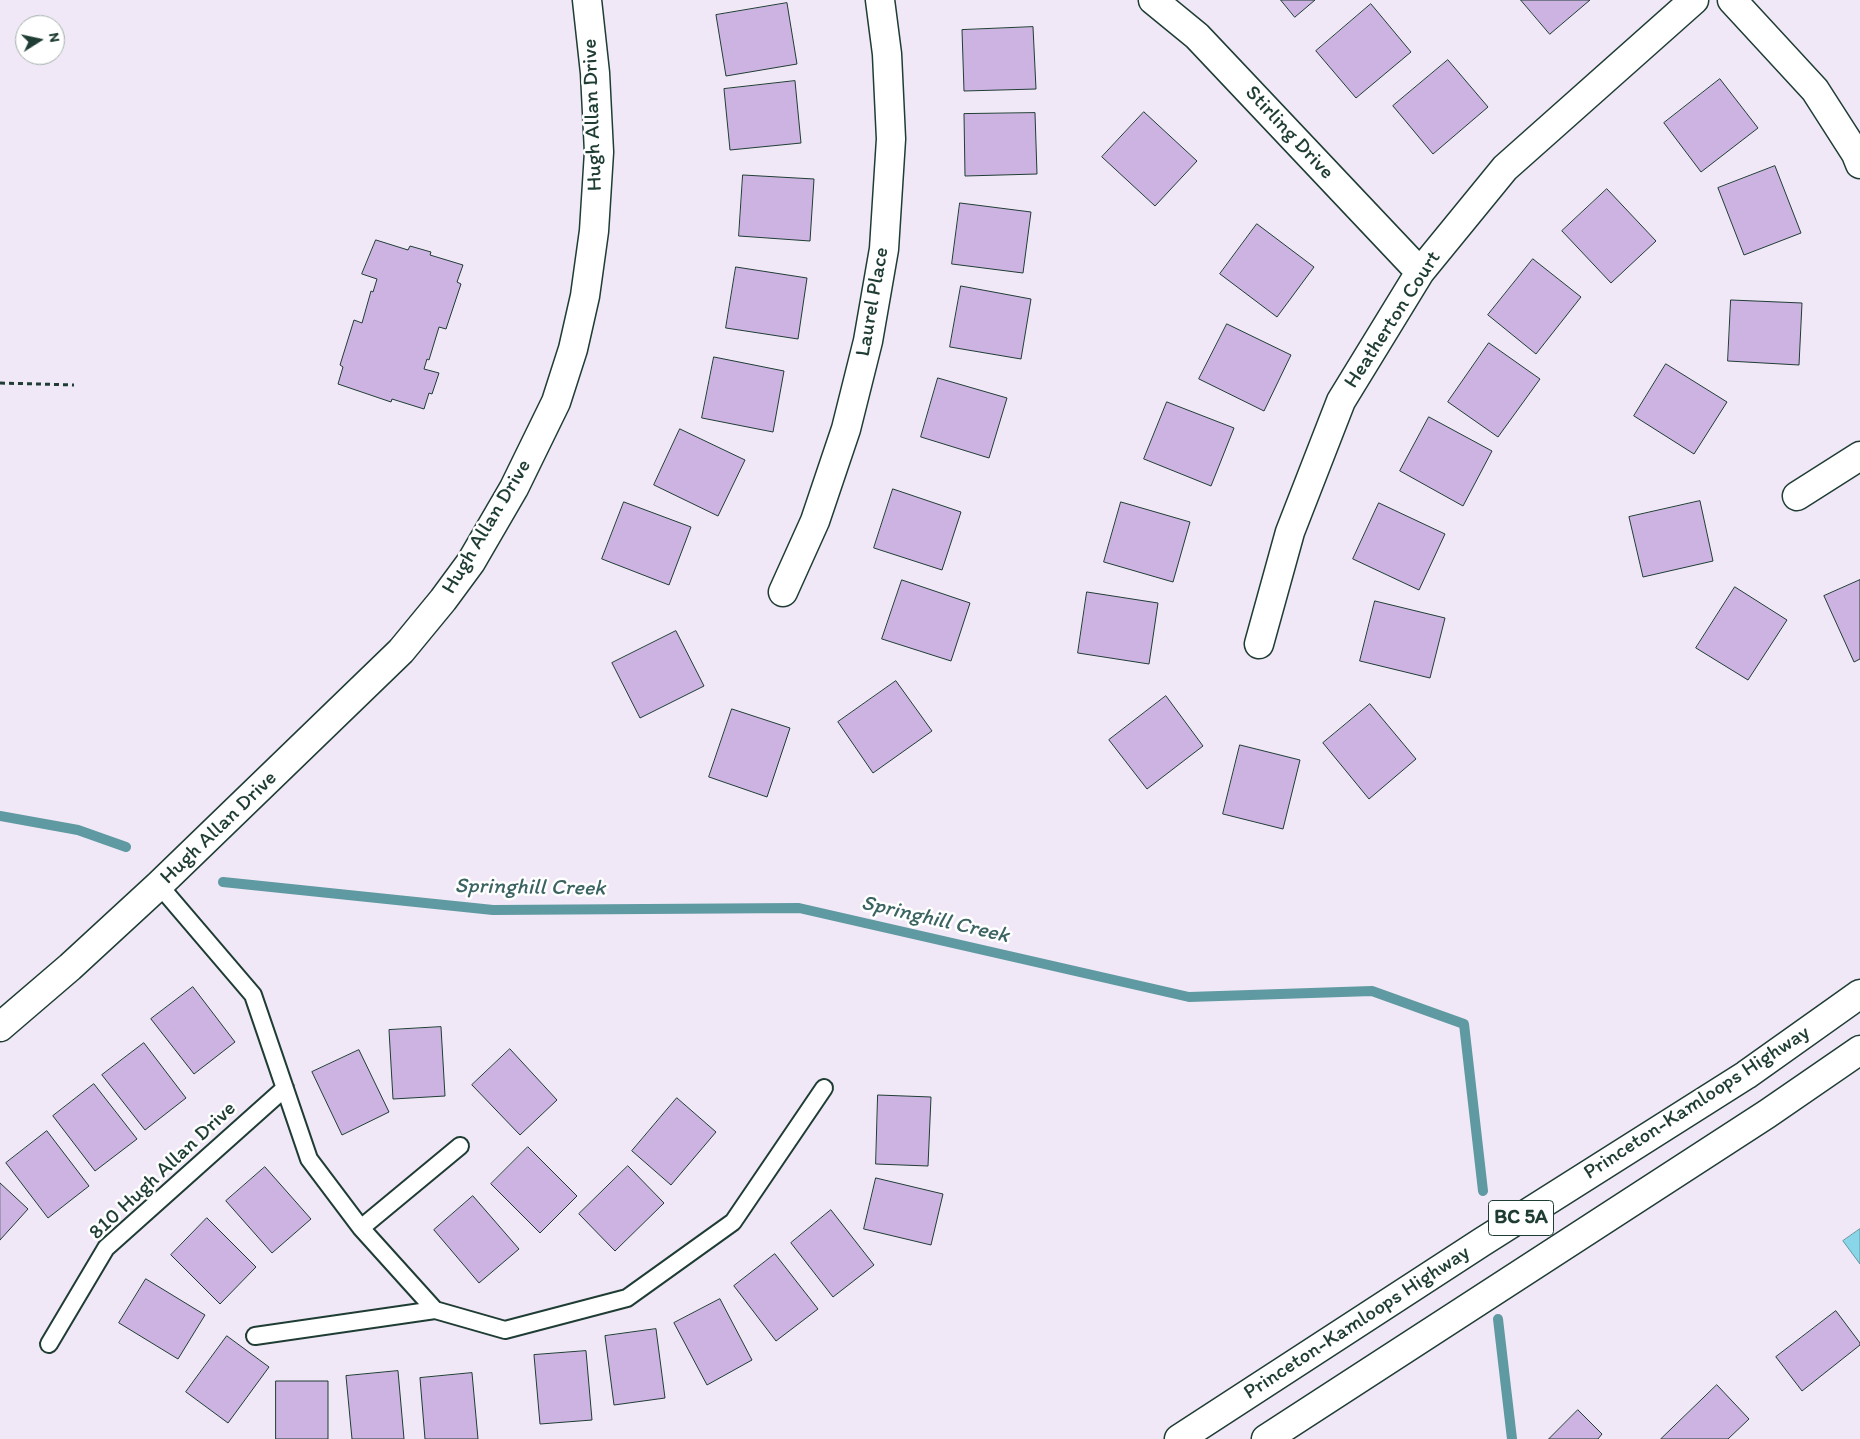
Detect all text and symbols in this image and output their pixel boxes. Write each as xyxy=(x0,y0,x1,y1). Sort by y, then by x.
north arrow xyxy=(15,15,65,65)
text: N xyxy=(45,31,63,44)
street label: Hugh Allan Drive xyxy=(578,38,608,192)
street label: Stirling Drive xyxy=(1239,81,1339,185)
street label: Laurel Place xyxy=(851,245,895,359)
street label: Heatherton Court xyxy=(1339,247,1447,393)
street label: Hugh Allan Drive xyxy=(437,455,537,599)
street label: Hugh Allan Drive xyxy=(155,766,283,890)
water label: Springhill Creek xyxy=(454,873,606,903)
water label: Springhill Creek xyxy=(859,890,1011,950)
street label: Princeton-Kamloops Highway xyxy=(1579,1020,1815,1186)
street label: 810 Hugh Allan Drive xyxy=(84,1096,242,1246)
road number: BC 5A xyxy=(1488,1200,1554,1236)
street label: Princeton-Kamloops Highway xyxy=(1239,1240,1475,1406)

